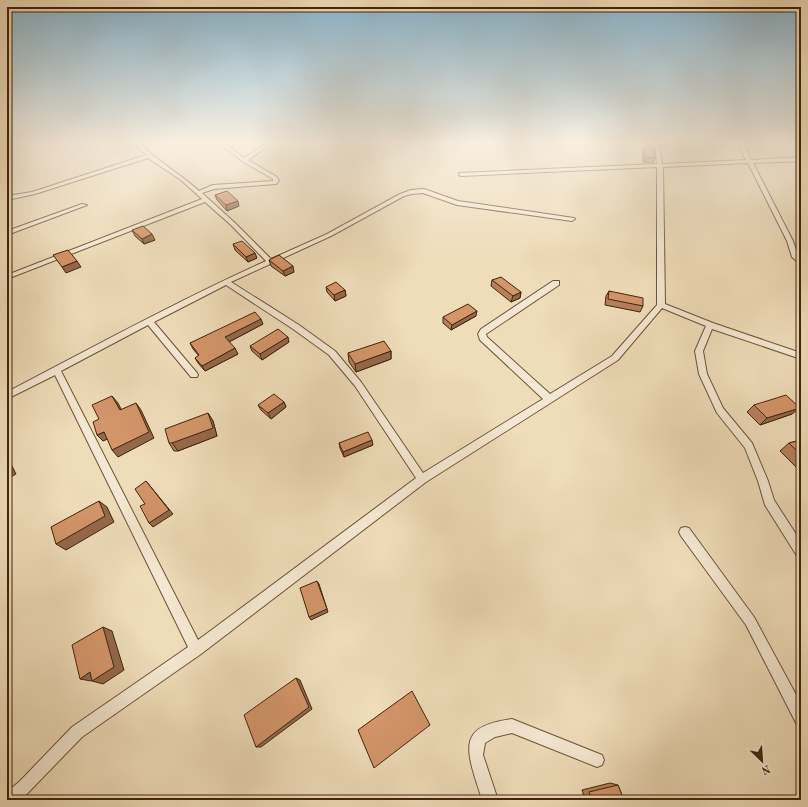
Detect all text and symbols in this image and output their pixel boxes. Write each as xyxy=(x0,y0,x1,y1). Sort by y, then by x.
north arrow xyxy=(742,741,782,781)
text: N xyxy=(759,762,772,776)

